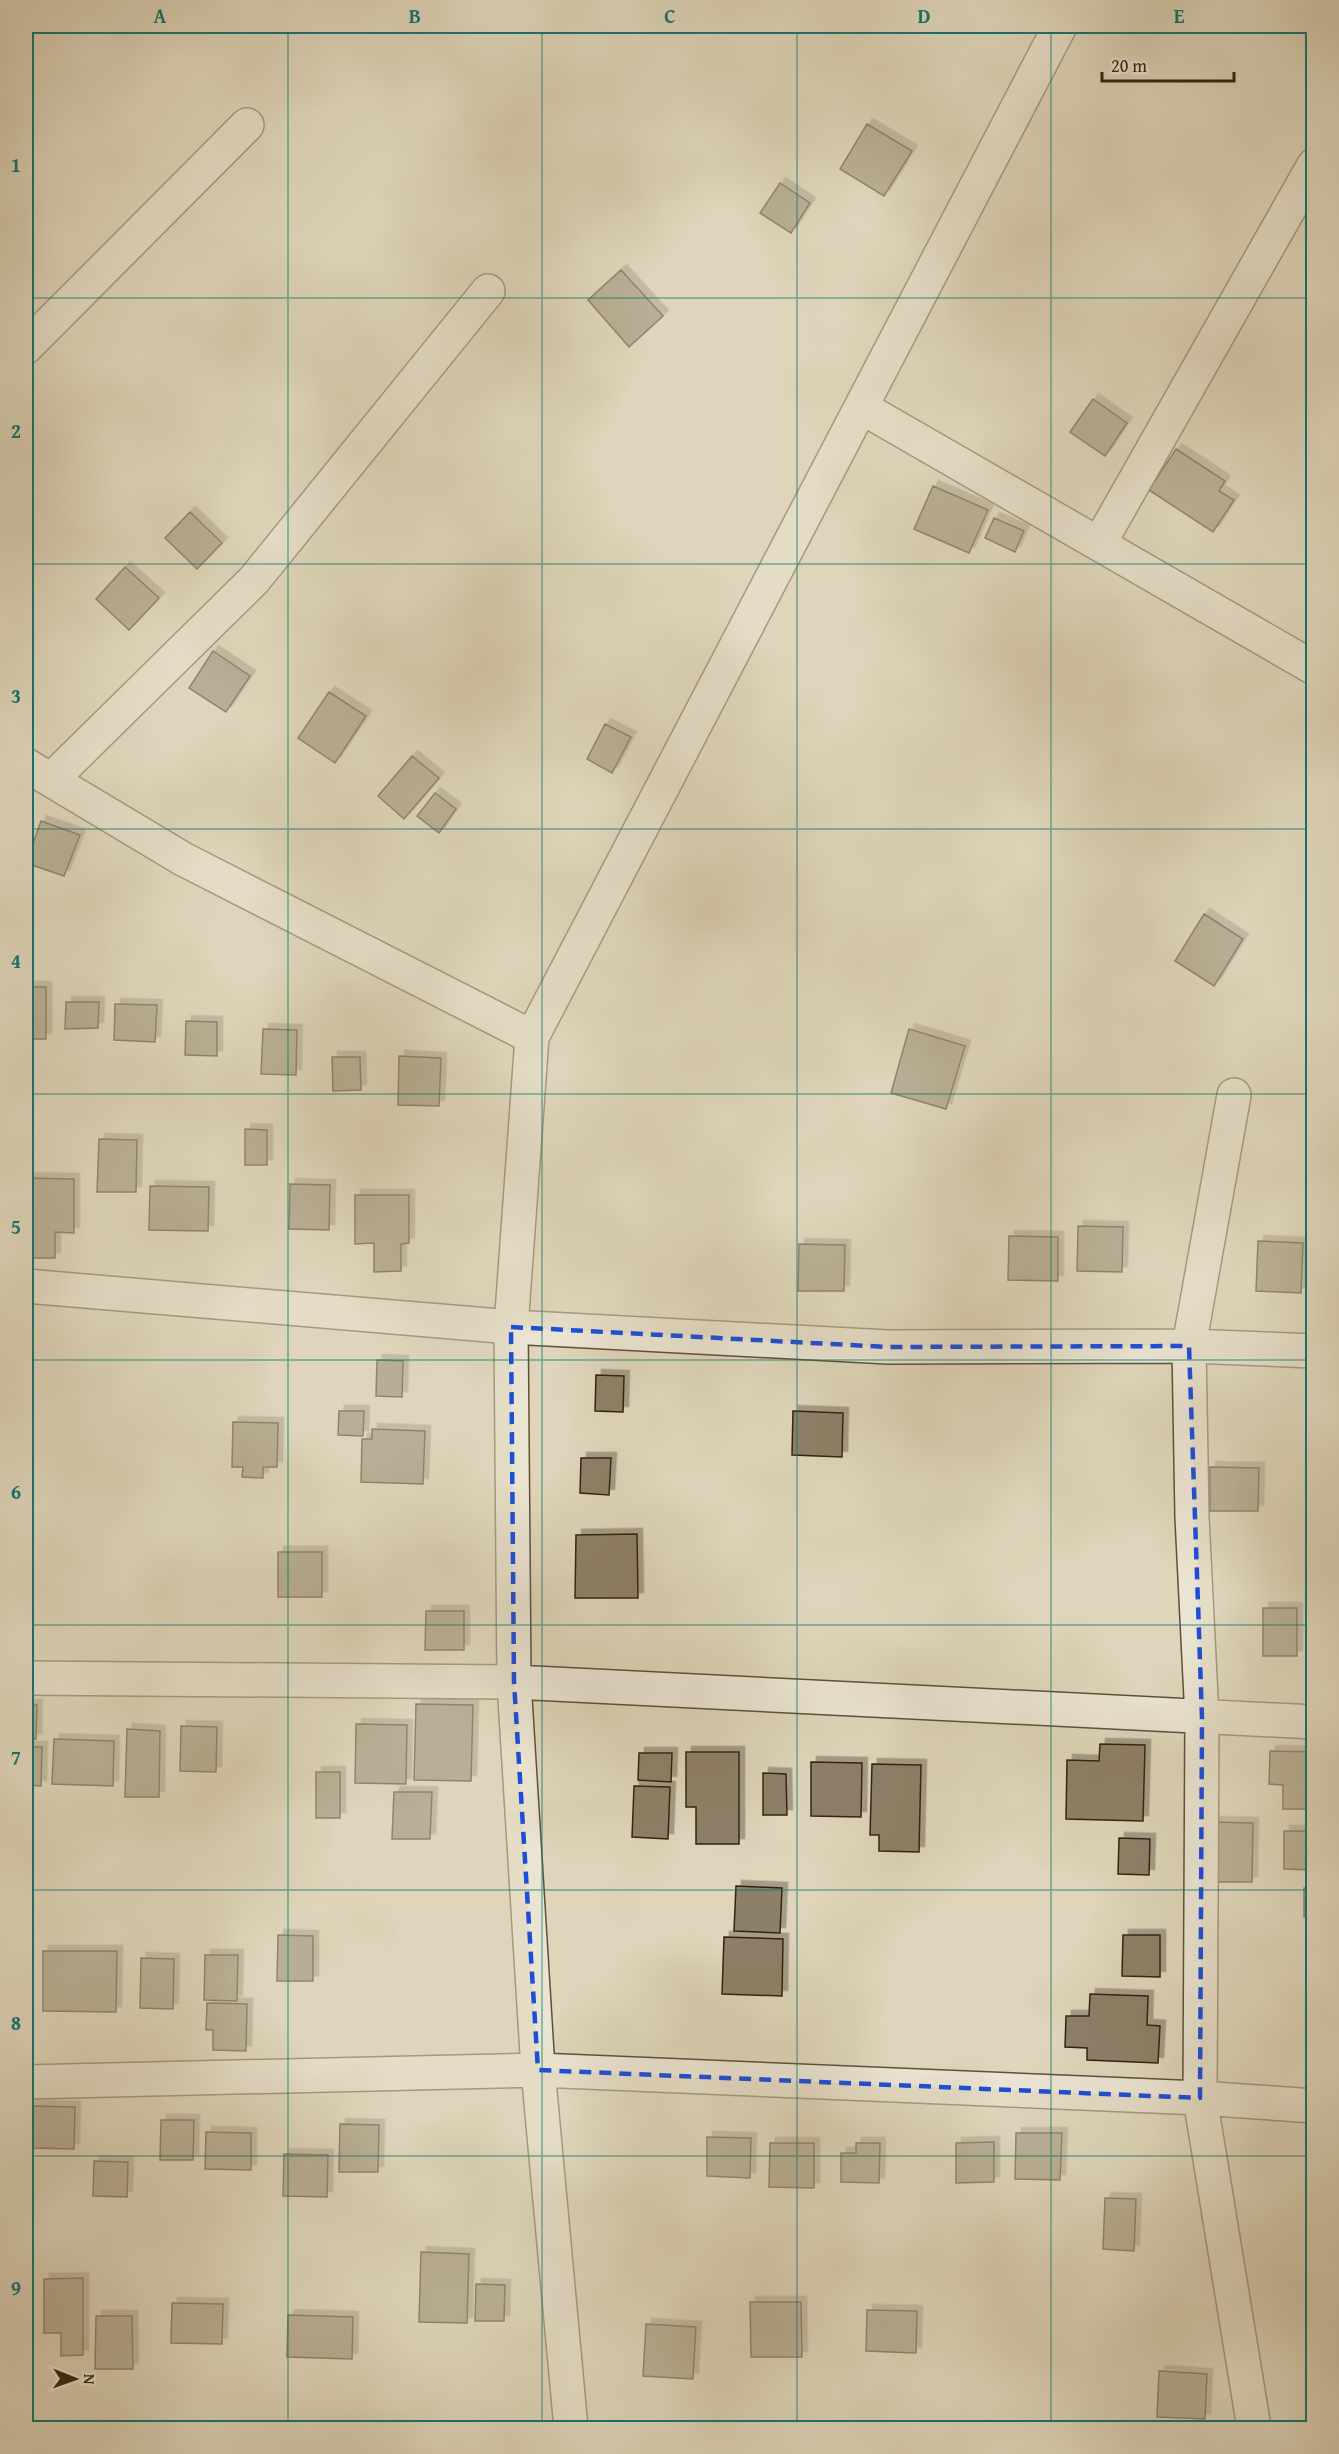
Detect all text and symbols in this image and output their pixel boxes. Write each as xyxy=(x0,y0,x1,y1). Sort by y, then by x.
text: A xyxy=(154,1,167,30)
text: B xyxy=(409,1,421,30)
text: C xyxy=(664,1,676,30)
text: D xyxy=(917,1,931,30)
text: E xyxy=(1174,1,1185,30)
scale bar xyxy=(1102,45,1234,83)
text: 20 m xyxy=(1111,52,1147,79)
text: 1 xyxy=(11,150,21,179)
text: 2 xyxy=(11,416,21,445)
text: 3 xyxy=(11,681,21,710)
text: 4 xyxy=(11,946,21,975)
text: 5 xyxy=(11,1212,21,1241)
text: 6 xyxy=(11,1477,21,1506)
text: 7 xyxy=(11,1742,21,1771)
text: 8 xyxy=(11,2008,21,2037)
text: 9 xyxy=(11,2273,21,2302)
north arrow xyxy=(45,2349,105,2409)
text: N xyxy=(78,2374,102,2385)

